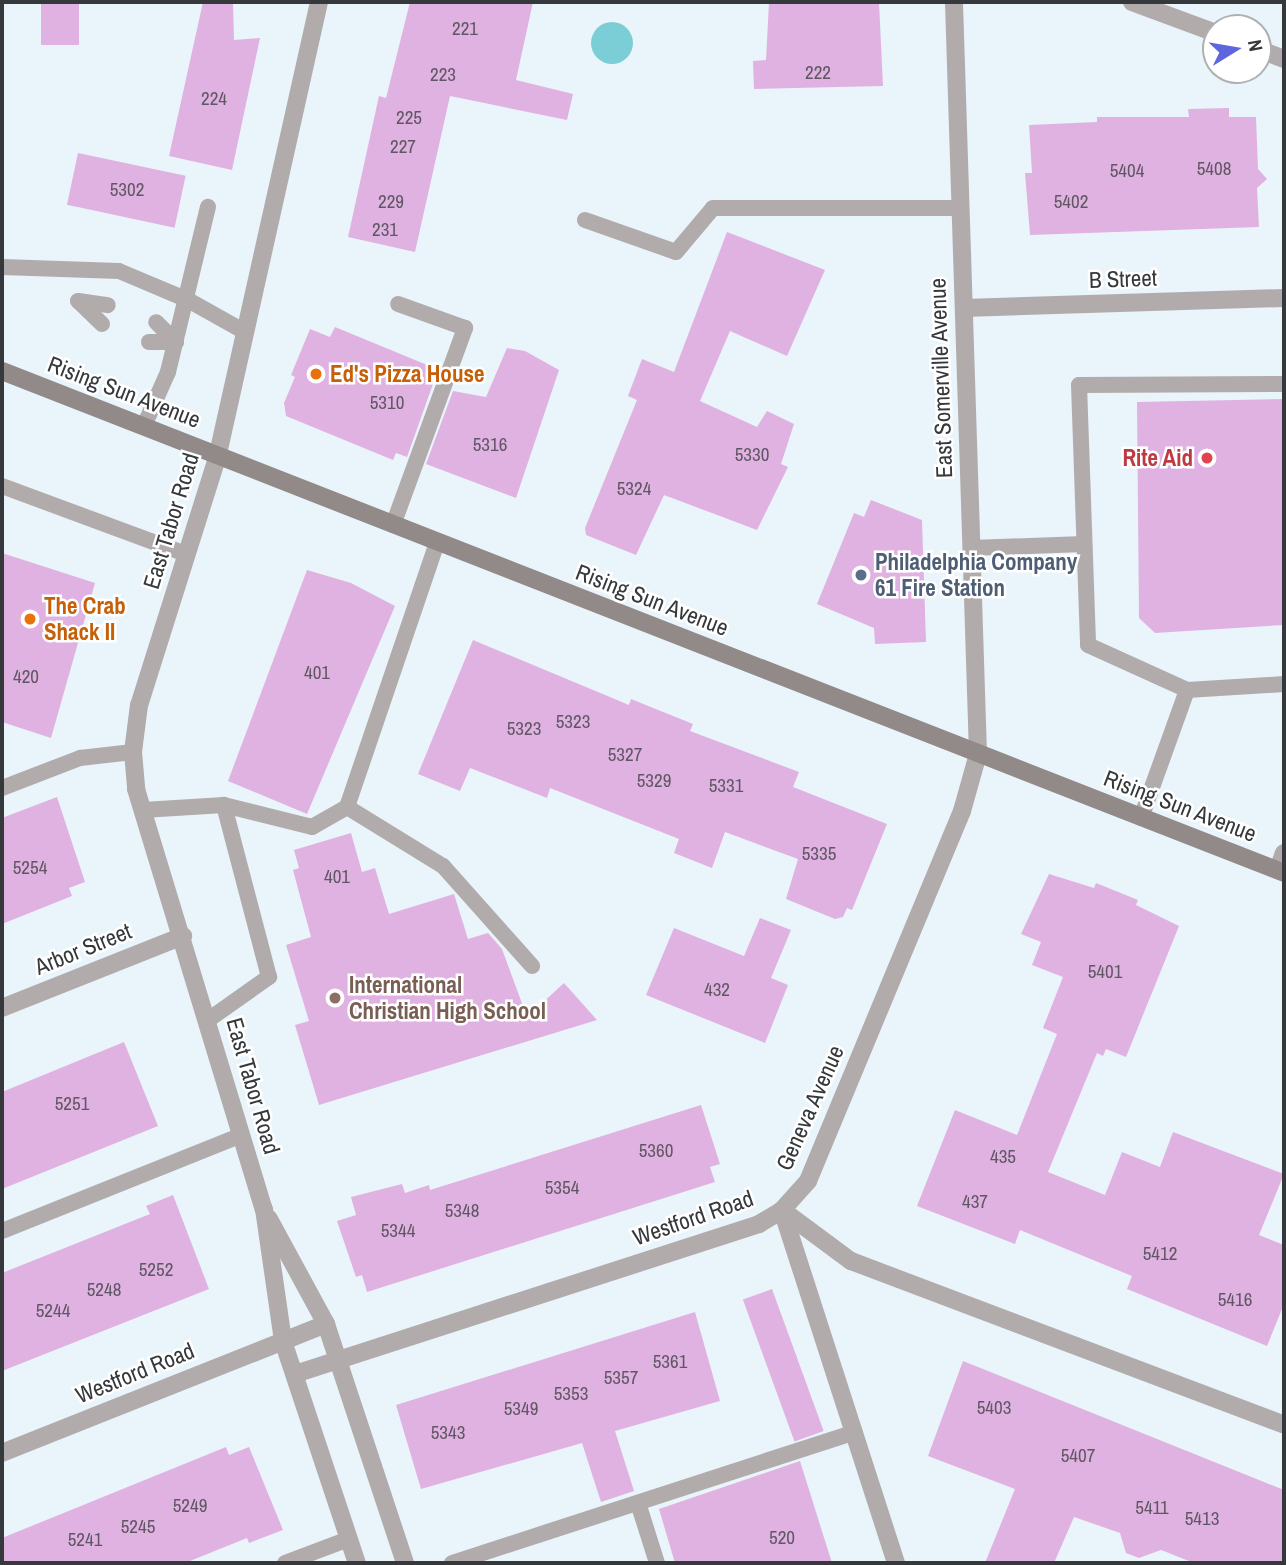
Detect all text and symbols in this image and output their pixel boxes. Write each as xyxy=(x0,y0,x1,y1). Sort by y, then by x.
north arrow xyxy=(1202,14,1272,84)
house number: 221 xyxy=(452,18,478,40)
text: N xyxy=(1242,37,1269,53)
house number: 222 xyxy=(805,62,831,84)
house number: 223 xyxy=(430,64,456,86)
house number: 224 xyxy=(201,88,227,110)
house number: 225 xyxy=(396,107,422,129)
house number: 227 xyxy=(390,136,416,158)
house number: 5408 xyxy=(1197,158,1231,180)
house number: 5404 xyxy=(1110,160,1144,182)
house number: 5302 xyxy=(110,179,144,201)
house number: 229 xyxy=(378,191,404,213)
house number: 5402 xyxy=(1054,191,1088,213)
house number: 231 xyxy=(372,219,398,241)
street label: B Street xyxy=(1088,264,1158,294)
street label: East Somerville Avenue xyxy=(924,277,958,479)
street label: Rising Sun Avenue xyxy=(43,350,205,434)
place label: Ed's Pizza House xyxy=(330,360,484,388)
marker: Ed's Pizza House xyxy=(308,366,324,382)
house number: 5310 xyxy=(370,392,404,414)
house number: 5316 xyxy=(473,434,507,456)
house number: 5330 xyxy=(735,444,769,466)
place label: Rite Aid xyxy=(1122,444,1193,472)
street label: East Tabor Road xyxy=(137,450,205,592)
marker: Rite Aid xyxy=(1199,450,1215,466)
house number: 5324 xyxy=(617,478,651,500)
place label: Philadelphia Company 61 Fire Station xyxy=(875,548,1077,602)
street label: Rising Sun Avenue xyxy=(571,558,733,642)
marker: Philadelphia Company 61 Fire Station xyxy=(853,567,869,583)
place label: The Crab Shack II xyxy=(44,592,126,646)
marker: The Crab Shack II xyxy=(22,611,38,627)
house number: 401 xyxy=(304,662,330,684)
house number: 420 xyxy=(13,666,39,688)
house number: 5323 xyxy=(556,711,590,733)
house number: 5323 xyxy=(507,718,541,740)
house number: 5327 xyxy=(608,744,642,766)
street label: Rising Sun Avenue xyxy=(1099,764,1261,848)
house number: 5329 xyxy=(637,770,671,792)
house number: 5331 xyxy=(709,775,743,797)
house number: 5335 xyxy=(802,843,836,865)
house number: 5254 xyxy=(13,857,47,879)
house number: 401 xyxy=(324,866,350,888)
street label: Arbor Street xyxy=(31,917,135,981)
house number: 5401 xyxy=(1088,961,1122,983)
place label: International Christian High School xyxy=(349,971,546,1025)
house number: 432 xyxy=(704,979,730,1001)
marker: International Christian High School xyxy=(327,990,343,1006)
street label: East Tabor Road xyxy=(220,1014,286,1158)
street label: Geneva Avenue xyxy=(770,1041,850,1175)
house number: 5251 xyxy=(55,1093,89,1115)
house number: 5360 xyxy=(639,1140,673,1162)
house number: 435 xyxy=(990,1146,1016,1168)
house number: 5354 xyxy=(545,1177,579,1199)
street label: Westford Road xyxy=(629,1185,757,1251)
house number: 437 xyxy=(962,1191,988,1213)
house number: 5348 xyxy=(445,1200,479,1222)
house number: 5344 xyxy=(381,1220,415,1242)
house number: 5412 xyxy=(1143,1243,1177,1265)
house number: 5252 xyxy=(139,1259,173,1281)
house number: 5248 xyxy=(87,1279,121,1301)
house number: 5416 xyxy=(1218,1289,1252,1311)
house number: 5244 xyxy=(36,1300,70,1322)
street label: Westford Road xyxy=(72,1337,198,1409)
house number: 5361 xyxy=(653,1351,687,1373)
house number: 5357 xyxy=(604,1367,638,1389)
house number: 5353 xyxy=(554,1383,588,1405)
house number: 5403 xyxy=(977,1397,1011,1419)
house number: 5349 xyxy=(504,1398,538,1420)
house number: 5343 xyxy=(431,1422,465,1444)
house number: 5407 xyxy=(1061,1445,1095,1467)
house number: 5249 xyxy=(173,1495,207,1517)
house number: 5411 xyxy=(1135,1497,1169,1519)
house number: 5413 xyxy=(1185,1508,1219,1530)
house number: 5245 xyxy=(121,1516,155,1538)
house number: 520 xyxy=(769,1527,795,1549)
house number: 5241 xyxy=(68,1529,102,1551)

